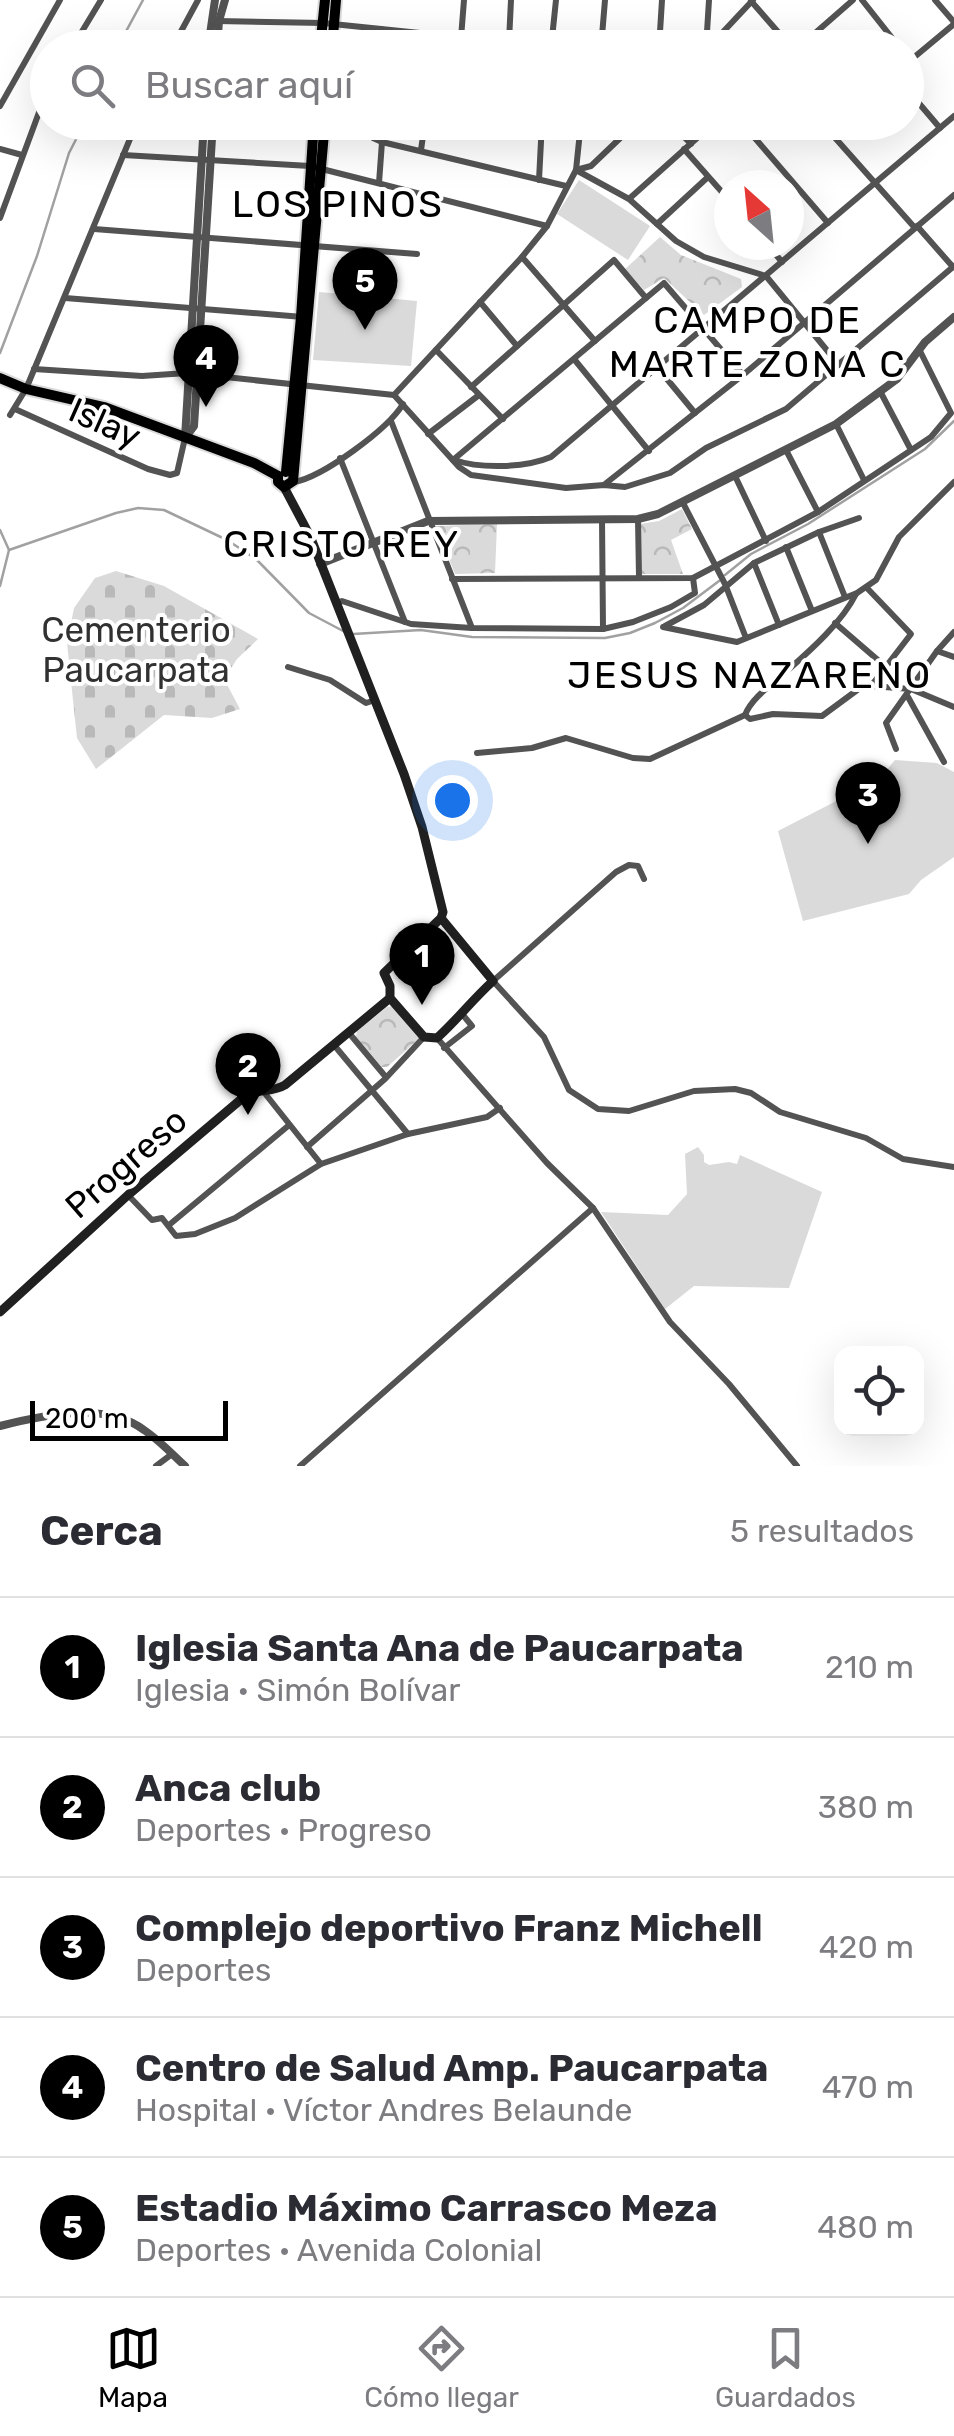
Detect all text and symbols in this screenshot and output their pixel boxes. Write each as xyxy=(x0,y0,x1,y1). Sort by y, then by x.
search box xyxy=(30,30,924,140)
icon: search xyxy=(65,58,120,113)
text: Buscar aquí xyxy=(145,62,353,108)
north arrow xyxy=(714,170,804,260)
district label: LOS PINOS xyxy=(232,181,444,227)
pin: 5 xyxy=(332,248,398,330)
district label: CAMPO DE MARTE ZONA C xyxy=(609,297,907,387)
pin: 4 xyxy=(174,324,238,407)
street label: Islay xyxy=(63,389,147,457)
district label: CRISTO REY xyxy=(223,521,461,567)
park label: Cementerio Paucarpata xyxy=(41,609,231,691)
district label: JESUS NAZARENO xyxy=(567,652,933,698)
pin: 3 xyxy=(836,762,900,844)
your location xyxy=(427,775,478,826)
pin: 1 xyxy=(390,922,454,1005)
pin: 2 xyxy=(216,1032,280,1115)
street label: Progreso xyxy=(57,1099,195,1227)
map controls xyxy=(834,1346,924,1436)
button: locate xyxy=(834,1346,924,1436)
scale bar xyxy=(30,1396,228,1440)
text: 200 m xyxy=(45,1402,129,1435)
text: Cerca xyxy=(40,1506,163,1556)
text: 5 resultados xyxy=(730,1512,914,1550)
text: Iglesia Santa Ana de Paucarpata xyxy=(135,1625,744,1671)
text: 1 xyxy=(65,1648,80,1686)
text: 210 m xyxy=(825,1648,914,1686)
text: Iglesia · Simón Bolívar xyxy=(135,1671,460,1709)
text: Anca club xyxy=(135,1765,321,1811)
text: 2 xyxy=(62,1788,83,1826)
text: 380 m xyxy=(818,1788,914,1826)
text: Deportes · Progreso xyxy=(135,1811,432,1849)
text: Complejo deportivo Franz Michell xyxy=(135,1905,763,1951)
text: 3 xyxy=(62,1928,83,1966)
text: 420 m xyxy=(819,1928,914,1966)
text: Deportes xyxy=(135,1951,271,1989)
text: Centro de Salud Amp. Paucarpata xyxy=(135,2045,768,2091)
text: 4 xyxy=(62,2068,83,2106)
text: 470 m xyxy=(822,2068,914,2106)
text: Hospital · Víctor Andres Belaunde xyxy=(135,2091,632,2129)
text: Estadio Máximo Carrasco Meza xyxy=(135,2185,718,2231)
text: 5 xyxy=(62,2208,83,2246)
text: 480 m xyxy=(817,2208,914,2246)
text: Deportes · Avenida Colonial xyxy=(135,2231,542,2269)
tab: Mapa xyxy=(98,2321,168,2414)
tab: Cómo llegar xyxy=(364,2321,519,2414)
tab: Guardados xyxy=(715,2321,856,2414)

